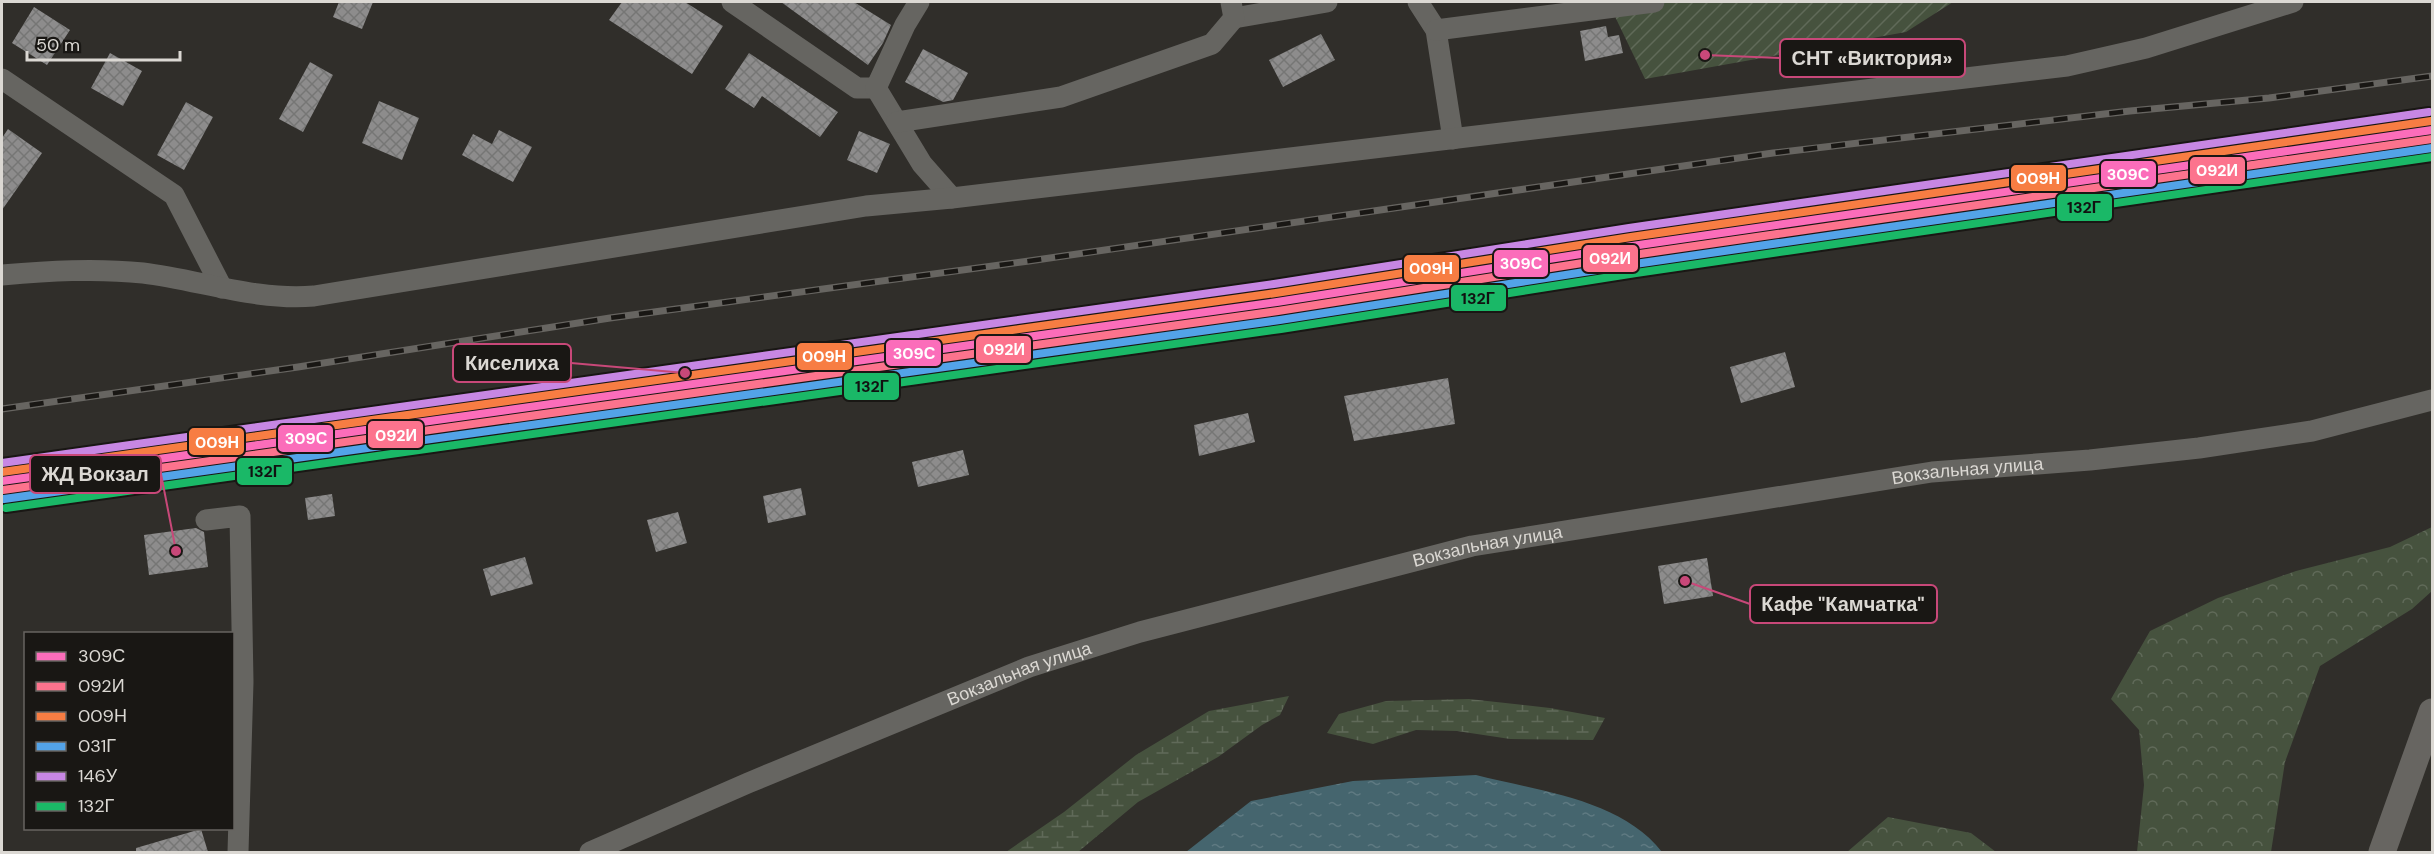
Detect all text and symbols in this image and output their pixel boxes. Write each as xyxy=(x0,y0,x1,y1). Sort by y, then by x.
scale bar xyxy=(27,24,180,62)
text: 50 m xyxy=(36,33,80,57)
callout: СНТ «Виктория» xyxy=(1780,39,1965,77)
text: СНТ «Виктория» xyxy=(1791,45,1953,71)
line badge: 092И xyxy=(2189,156,2246,185)
line badge: 309С xyxy=(2100,160,2157,188)
text: 092И xyxy=(2196,160,2238,181)
line badge: 009Н xyxy=(2010,164,2067,192)
text: 309С xyxy=(2107,164,2150,185)
text: 009Н xyxy=(2016,168,2060,189)
line badge: 132Г xyxy=(2056,193,2113,222)
text: 132Г xyxy=(2067,197,2101,218)
line badge: 092И xyxy=(1582,244,1639,273)
text: 092И xyxy=(1589,248,1631,269)
line badge: 309С xyxy=(1493,249,1549,278)
text: 309С xyxy=(1500,253,1543,274)
line badge: 009Н xyxy=(1403,254,1460,283)
text: 009Н xyxy=(1409,258,1453,279)
line badge: 132Г xyxy=(1450,284,1507,312)
text: 132Г xyxy=(1461,288,1495,309)
line badge: 092И xyxy=(975,335,1032,364)
line badge: 309С xyxy=(885,339,942,367)
text: 092И xyxy=(983,339,1025,360)
line badge: 009Н xyxy=(796,342,853,371)
text: 309С xyxy=(893,343,936,364)
callout: Киселиха xyxy=(453,344,571,382)
text: 009Н xyxy=(802,346,846,367)
text: Киселиха xyxy=(465,350,560,376)
line badge: 132Г xyxy=(843,372,900,401)
text: 132Г xyxy=(855,376,889,397)
line badge: 092И xyxy=(367,420,424,449)
line badge: 309С xyxy=(277,424,334,453)
text: 092И xyxy=(375,425,417,446)
line badge: 009Н xyxy=(188,427,245,456)
text: 309С xyxy=(285,428,328,449)
text: 009Н xyxy=(195,432,239,453)
street label: Вокзальная улица xyxy=(1890,452,2045,490)
callout: ЖД Вокзал xyxy=(30,455,161,493)
line badge: 132Г xyxy=(236,457,293,486)
text: ЖД Вокзал xyxy=(40,461,149,487)
text: 132Г xyxy=(248,461,282,482)
street label: Вокзальная улица xyxy=(1410,519,1565,573)
callout: Кафе "Камчатка" xyxy=(1750,585,1937,623)
text: Кафе "Камчатка" xyxy=(1761,591,1925,617)
legend xyxy=(24,632,234,830)
street label: Вокзальная улица xyxy=(943,636,1095,712)
text: 309С xyxy=(78,644,125,668)
text: 092И xyxy=(78,674,125,698)
text: 009Н xyxy=(78,704,127,728)
text: 031Г xyxy=(78,734,116,758)
text: 146У xyxy=(78,764,118,788)
text: 132Г xyxy=(78,794,115,818)

